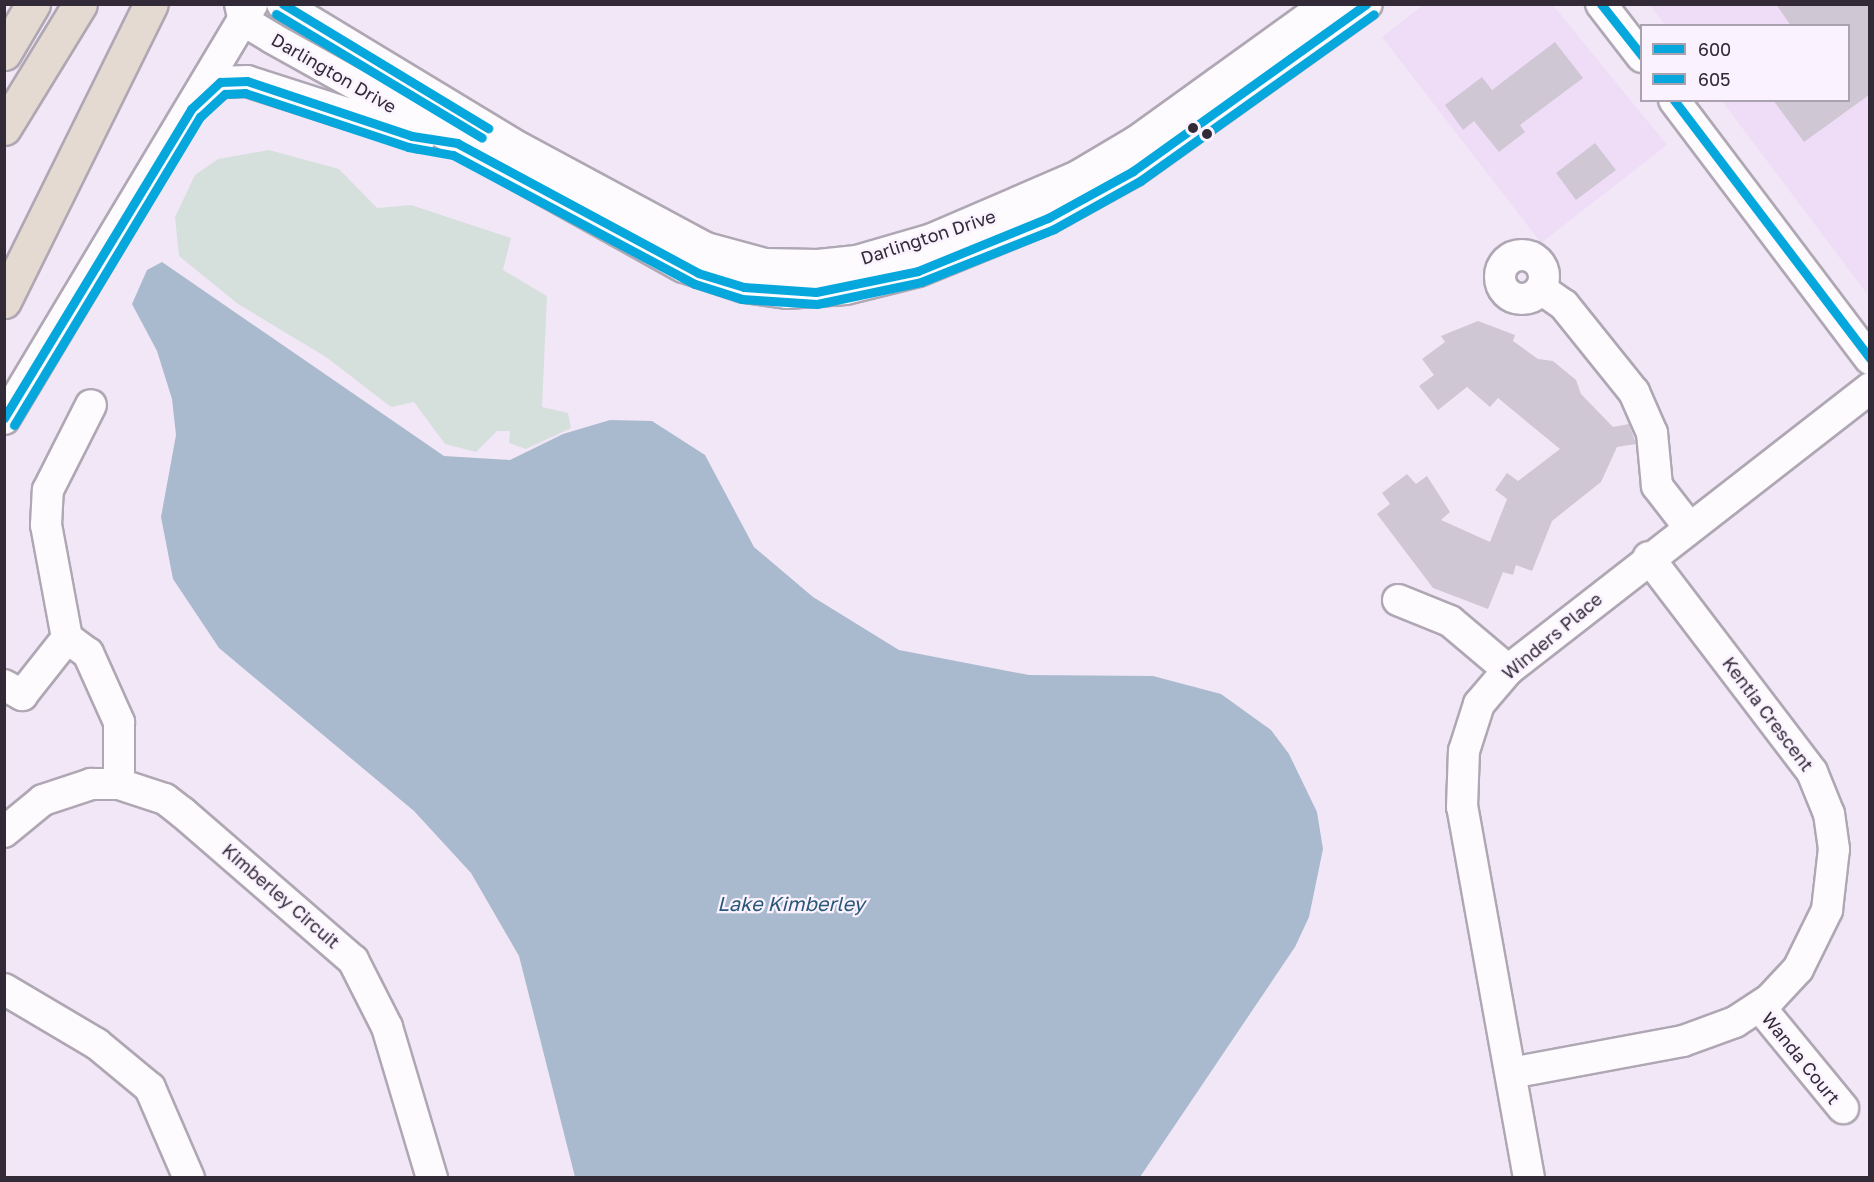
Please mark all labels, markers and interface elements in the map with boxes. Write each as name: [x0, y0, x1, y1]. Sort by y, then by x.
legend: [1640, 24, 1850, 102]
street label: Darlington Drive: [268, 28, 400, 118]
text: 600: [1698, 38, 1731, 60]
text: 605: [1698, 68, 1731, 90]
unlabelled marker: [1187, 122, 1199, 134]
unlabelled marker: [1201, 128, 1213, 140]
street label: Darlington Drive: [858, 205, 998, 269]
street label: Winders Place: [1498, 588, 1606, 684]
street label: Kentia Crescent: [1718, 653, 1818, 775]
street label: Kimberley Circuit: [218, 839, 344, 953]
water label: Lake Kimberley: [717, 891, 865, 915]
street label: Wanda Court: [1757, 1008, 1845, 1108]

